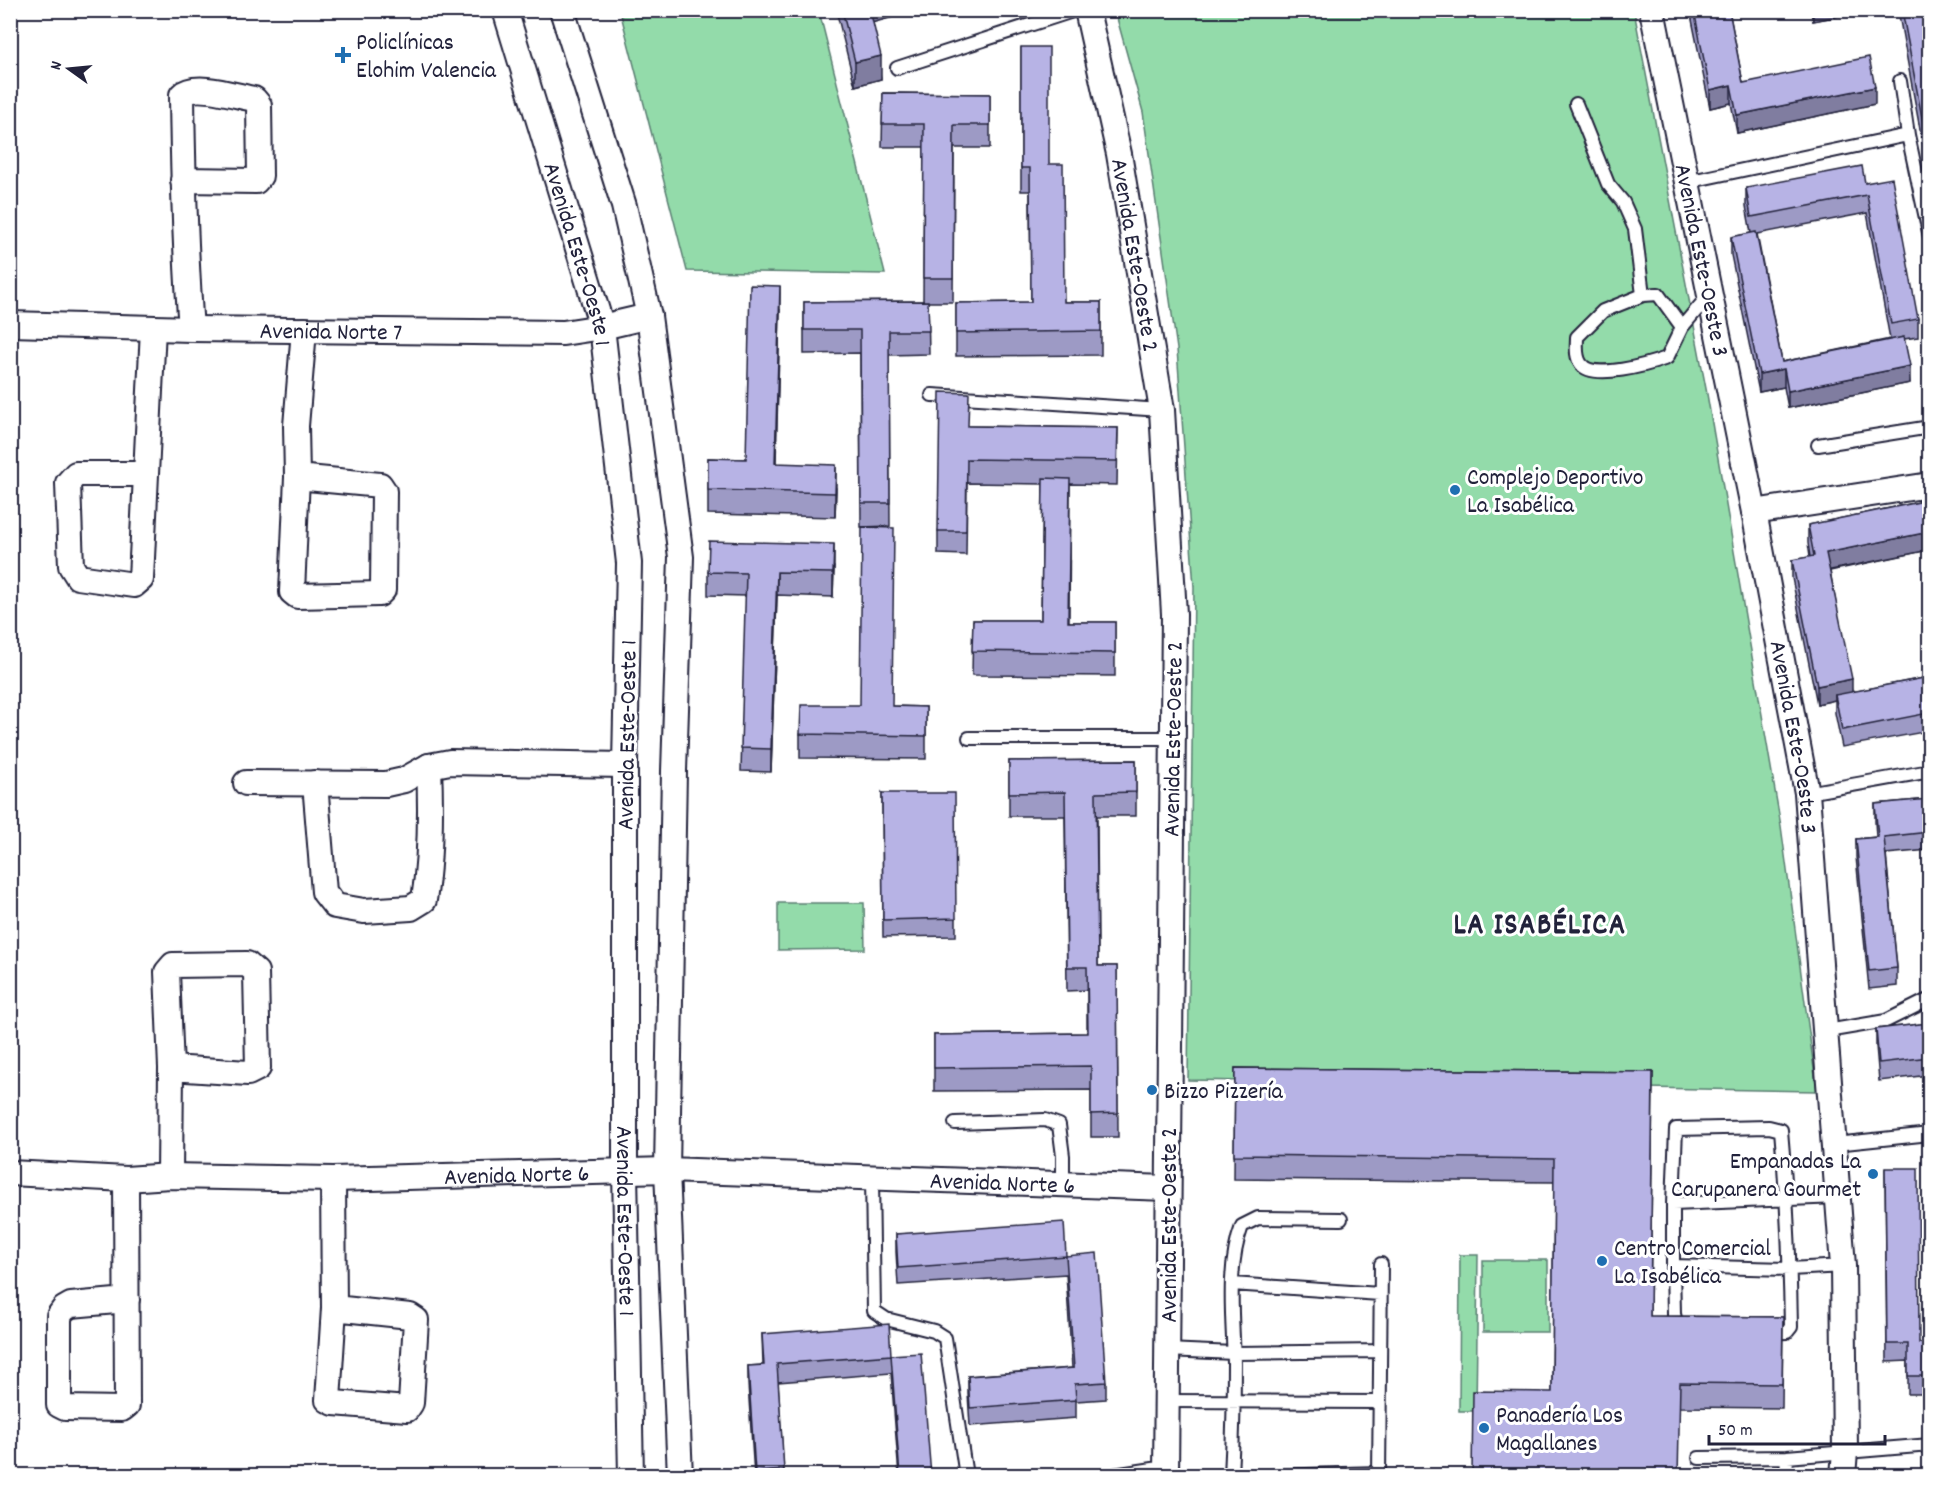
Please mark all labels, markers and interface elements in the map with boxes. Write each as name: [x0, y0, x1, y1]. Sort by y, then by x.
place label: Policlínicas Elohim Valencia: [356, 27, 497, 89]
north arrow: [39, 39, 99, 99]
marker: Policlínicas Elohim Valencia: [334, 46, 352, 64]
text: N: [45, 59, 69, 73]
street label: Avenida Este-Oeste 2: [1100, 156, 1166, 355]
street label: Avenida Este-Oeste 1: [533, 159, 618, 348]
street label: Avenida Este-Oeste 3: [1664, 161, 1736, 360]
street label: Avenida Norte 7: [259, 316, 402, 351]
place label: Complejo Deportivo La Isabélica: [1467, 462, 1643, 524]
marker: Complejo Deportivo La Isabélica: [1448, 483, 1462, 497]
street label: Avenida Este-Oeste 3: [1759, 638, 1824, 835]
street label: Avenida Este-Oeste 1: [610, 640, 648, 831]
street label: Avenida Este-Oeste 2: [1156, 641, 1194, 837]
district label: LA ISABÉLICA: [1453, 906, 1627, 949]
place label: Bizzo Pizzería: [1164, 1076, 1284, 1110]
marker: Bizzo Pizzería: [1145, 1083, 1159, 1097]
street label: Avenida Este-Oeste 1: [605, 1126, 642, 1317]
street label: Avenida Este-Oeste 2: [1154, 1127, 1188, 1323]
place label: Empanadas La Carupanera Gourmet: [1671, 1146, 1862, 1208]
street label: Avenida Norte 6: [444, 1158, 590, 1196]
street label: Avenida Norte 6: [929, 1165, 1076, 1205]
marker: Empanadas La Carupanera Gourmet: [1866, 1167, 1880, 1181]
place label: Centro Comercial La Isabélica: [1614, 1233, 1771, 1295]
marker: Centro Comercial La Isabélica: [1595, 1254, 1609, 1268]
place label: Panadería Los Magallanes: [1496, 1400, 1623, 1462]
scale bar: [1709, 1408, 1884, 1446]
text: 50 m: [1718, 1419, 1753, 1444]
marker: Panadería Los Magallanes: [1477, 1421, 1491, 1435]

